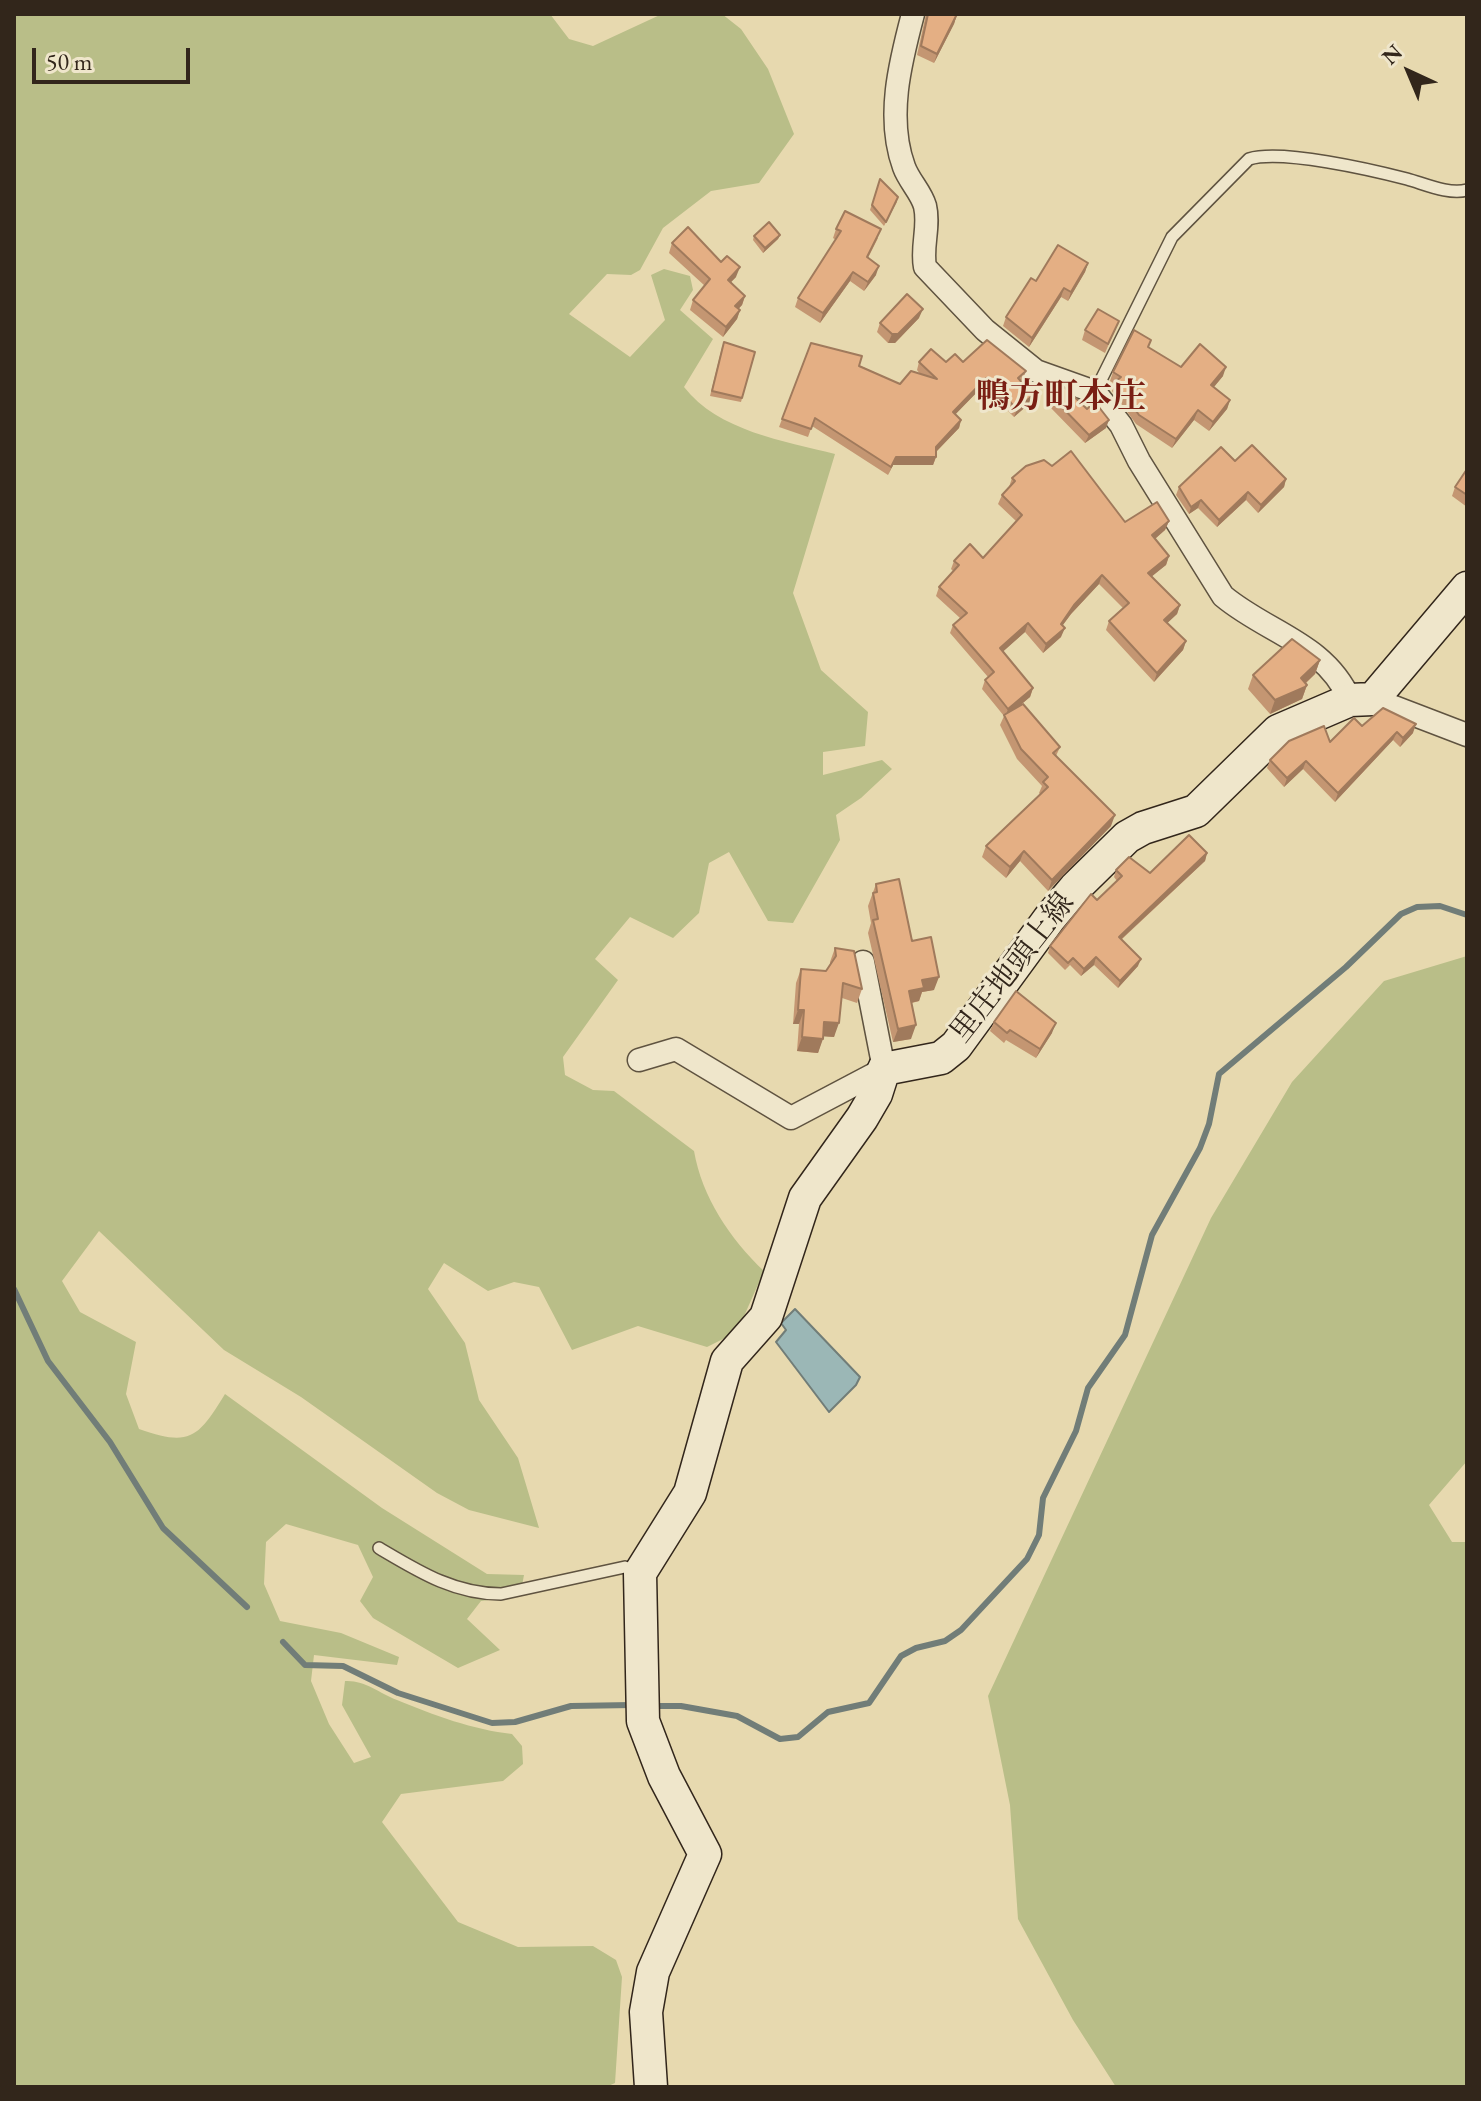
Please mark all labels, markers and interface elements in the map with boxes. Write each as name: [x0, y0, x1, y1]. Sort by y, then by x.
scale bar: [36, 32, 194, 82]
north arrow: [1369, 32, 1449, 112]
text: N: [1376, 38, 1408, 71]
text: 50 m: [46, 46, 93, 77]
district label: 鴨方町本庄: [976, 378, 1146, 418]
street label: 里庄地頭上線: [943, 886, 1083, 1050]

